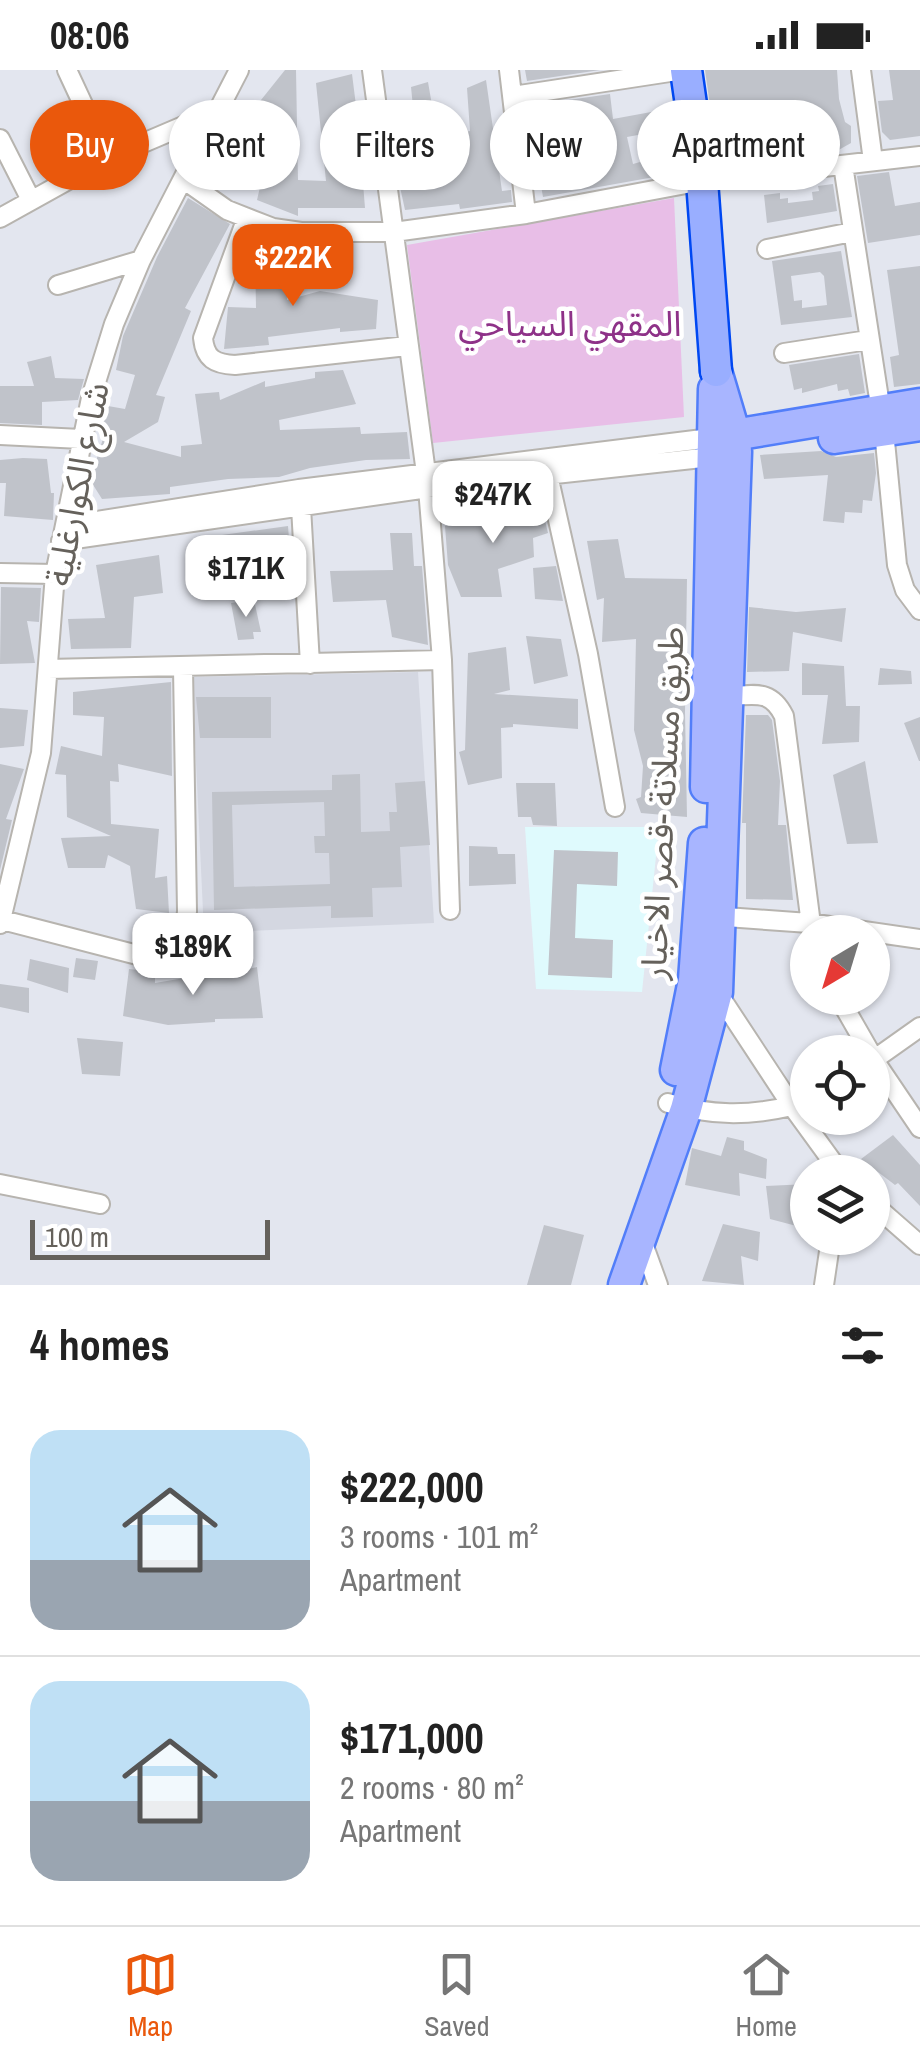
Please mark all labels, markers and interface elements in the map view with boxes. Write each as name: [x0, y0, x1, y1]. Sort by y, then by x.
text: 08:06: [50, 10, 130, 61]
chip: Buy: [30, 100, 149, 190]
chip: Rent: [169, 100, 300, 190]
chip: Filters: [320, 100, 470, 190]
chip: New: [490, 100, 617, 190]
chip: Apartment: [637, 100, 840, 190]
pin: $222K: [223, 224, 363, 309]
text: $222K: [254, 235, 332, 278]
park label: المقهي السياحي: [458, 300, 682, 351]
street label: شارع الكوارغلية: [34, 378, 123, 590]
pin: $247K: [423, 461, 563, 546]
text: $247K: [454, 472, 532, 515]
pin: $171K: [176, 535, 316, 620]
text: $171K: [207, 546, 285, 589]
street label: طريق مسلاتة -قصر الاخيار: [629, 625, 695, 982]
pin: $189K: [123, 913, 263, 998]
north arrow: [790, 915, 890, 1015]
map controls: [790, 915, 890, 1255]
text: $189K: [154, 924, 232, 967]
button: locate: [790, 1035, 890, 1135]
button: layers: [790, 1155, 890, 1255]
scale bar: [30, 1215, 270, 1260]
text: 100 m: [45, 1218, 109, 1256]
text: 4 homes: [30, 1317, 170, 1373]
icon: filters: [835, 1318, 890, 1373]
text: $222,000: [340, 1459, 484, 1515]
icon: home: [110, 1470, 230, 1590]
text: 3 rooms · 101 m²: [340, 1515, 538, 1558]
text: Apartment: [340, 1558, 461, 1601]
text: $171,000: [340, 1710, 484, 1766]
icon: home: [110, 1721, 230, 1841]
text: 2 rooms · 80 m²: [340, 1766, 524, 1809]
text: Apartment: [340, 1809, 461, 1852]
tab: Map: [123, 1947, 178, 2045]
tab: Saved: [424, 1947, 489, 2045]
tab: Home: [736, 1947, 797, 2045]

